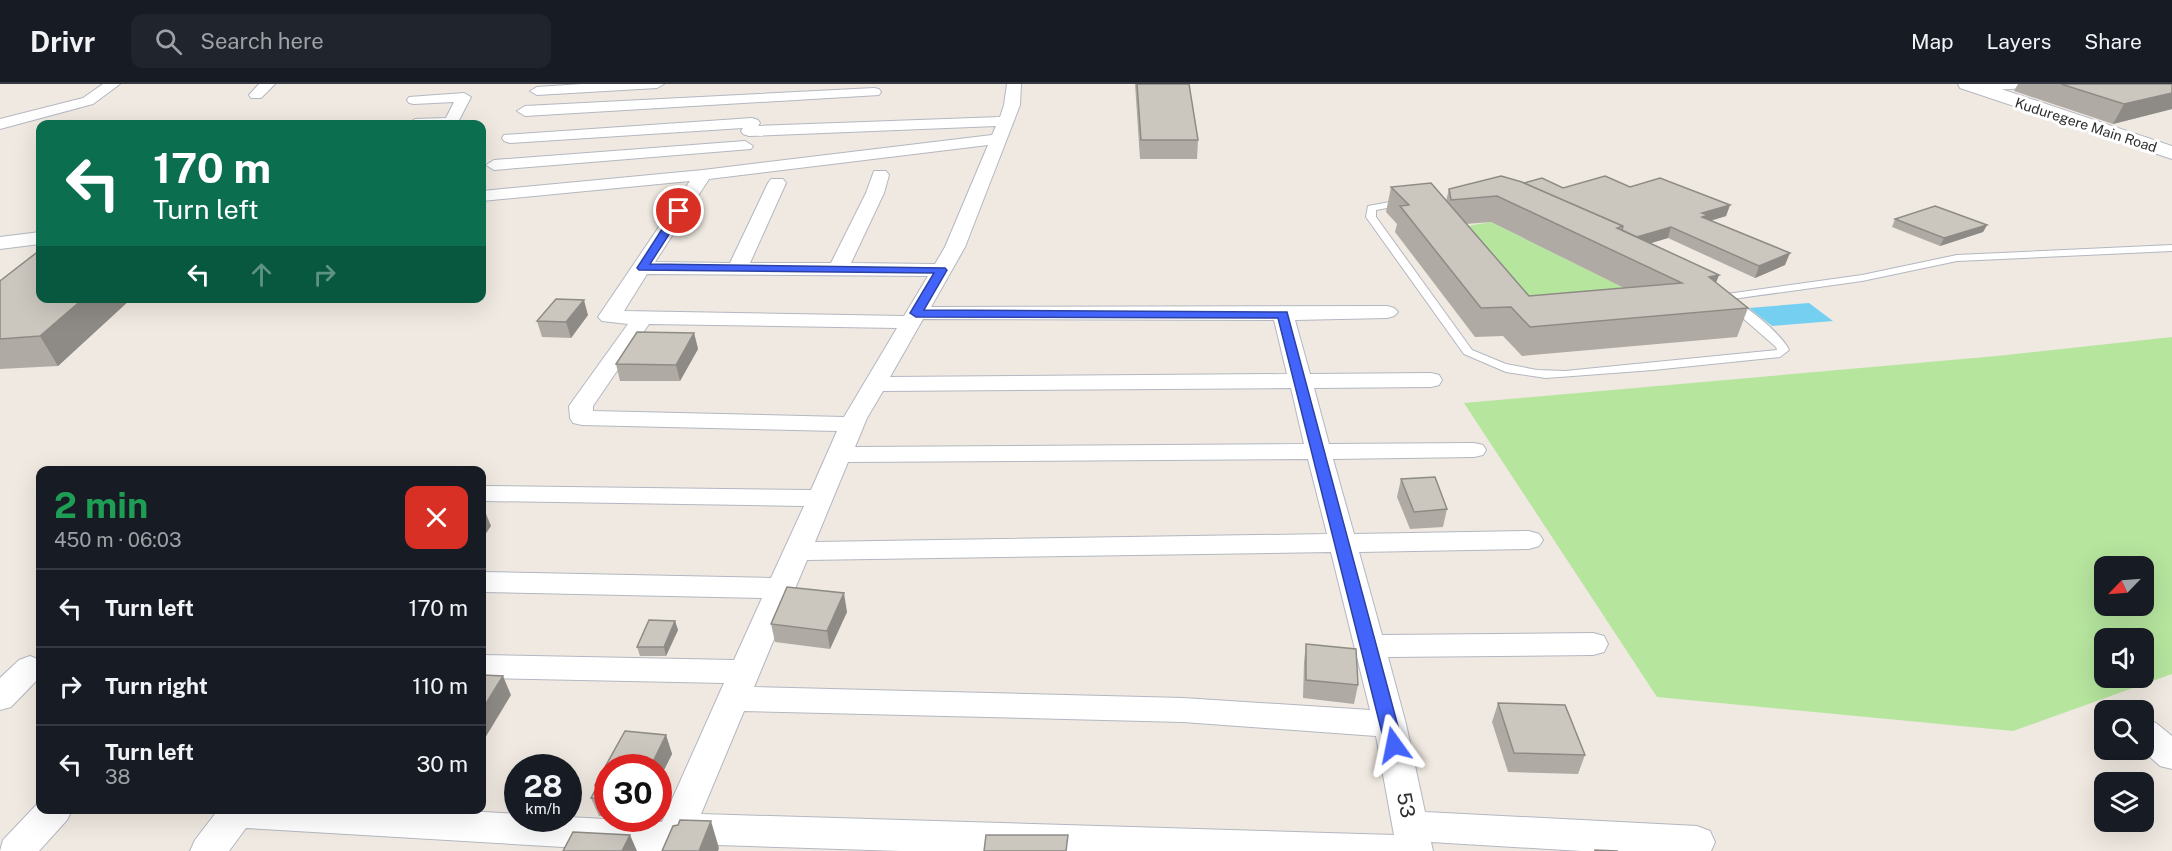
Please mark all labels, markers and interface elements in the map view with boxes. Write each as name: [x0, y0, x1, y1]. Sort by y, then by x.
search box: [131, 14, 551, 68]
text: Drivr: [30, 25, 95, 58]
icon: search: [152, 25, 185, 58]
text: Search here: [200, 28, 324, 54]
text: Map: [1911, 29, 1954, 54]
text: Layers: [1987, 29, 2051, 54]
text: Share: [2084, 29, 2142, 54]
street label: Kuduregere Main Road: [2013, 94, 2159, 156]
text: 170 m: [153, 143, 271, 192]
icon: left: [54, 144, 132, 222]
pin: [653, 185, 704, 236]
text: Turn left: [153, 193, 259, 225]
icon: arrive: [662, 194, 695, 227]
icon: left: [182, 258, 215, 291]
icon: ahead: [245, 258, 278, 291]
icon: right: [308, 258, 341, 291]
text: 2 min: [54, 484, 148, 526]
button: close: [405, 486, 468, 549]
text: 450 m · 06:03: [54, 528, 182, 552]
north arrow: [2094, 556, 2154, 616]
map controls: [2094, 556, 2154, 832]
icon: left: [54, 592, 87, 625]
text: Turn left: [105, 595, 194, 621]
text: 170 m: [408, 595, 468, 621]
button: sound: [2094, 628, 2154, 688]
icon: right: [54, 670, 87, 703]
text: Turn right: [105, 673, 208, 699]
text: 110 m: [412, 673, 468, 699]
button: search: [2094, 700, 2154, 760]
position arrow: [1362, 713, 1426, 777]
text: Turn left: [105, 739, 194, 765]
icon: left: [54, 748, 87, 781]
text: 30 m: [416, 751, 468, 777]
speed limit sign: 30: [594, 754, 672, 832]
text: 38: [105, 765, 130, 789]
text: 28: [523, 768, 563, 804]
button: layers: [2094, 772, 2154, 832]
street label: 53: [1392, 790, 1420, 820]
text: km/h: [525, 800, 561, 817]

